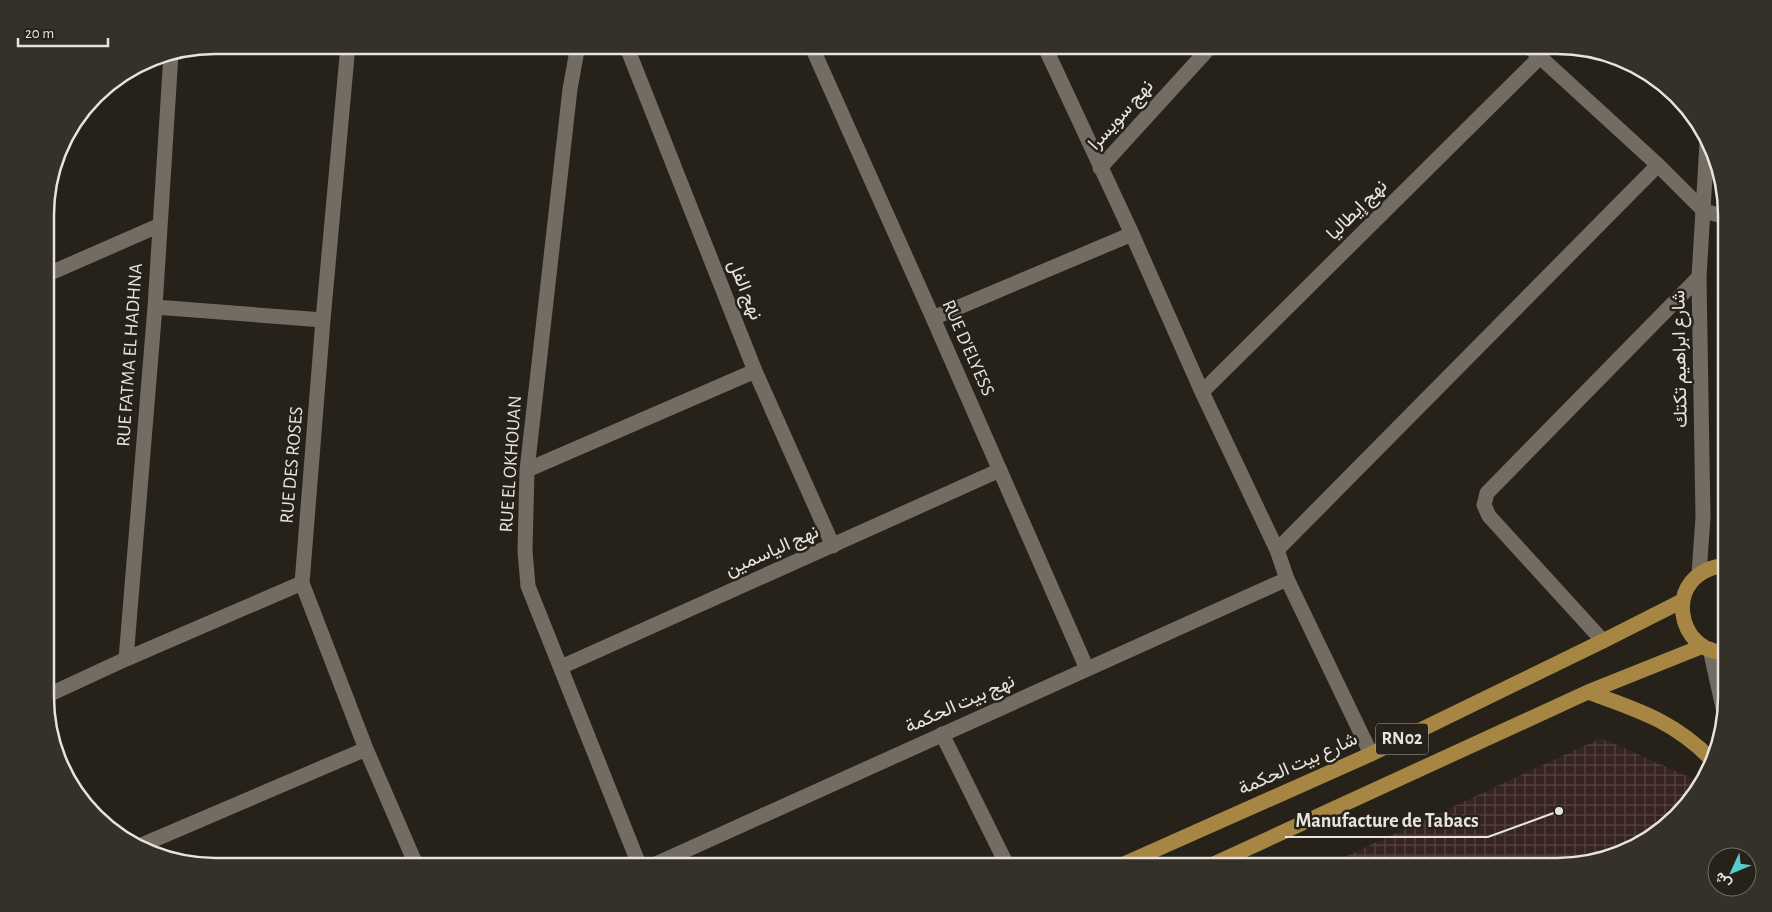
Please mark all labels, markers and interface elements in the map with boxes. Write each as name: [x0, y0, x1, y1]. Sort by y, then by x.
scale bar: [18, 15, 108, 47]
text: 20 m: [25, 26, 54, 41]
street label: نهج سويسرا: [1085, 76, 1159, 156]
street label: نهج إيطاليا: [1323, 176, 1393, 246]
street label: نهج الفل: [722, 257, 766, 324]
street label: RUE FATMA EL HADHNA: [114, 263, 146, 447]
street label: شارع ابراهيم تكتك: [1669, 290, 1693, 428]
street label: RUE D'ELYESS: [938, 297, 998, 399]
street label: RUE EL OKHOUAN: [497, 395, 525, 533]
street label: RUE DES ROSES: [277, 406, 307, 524]
street label: نهج الياسمين: [722, 522, 823, 583]
street label: نهج بيت الحكمة: [902, 671, 1019, 739]
road number: RN02: [1376, 724, 1428, 754]
street label: شارع بيت الحكمة: [1236, 729, 1361, 801]
callout: Manufacture de Tabacs: [1285, 802, 1488, 837]
text: Manufacture de Tabacs: [1295, 811, 1479, 831]
north arrow: [1707, 847, 1757, 897]
text: ش: [1712, 869, 1735, 891]

